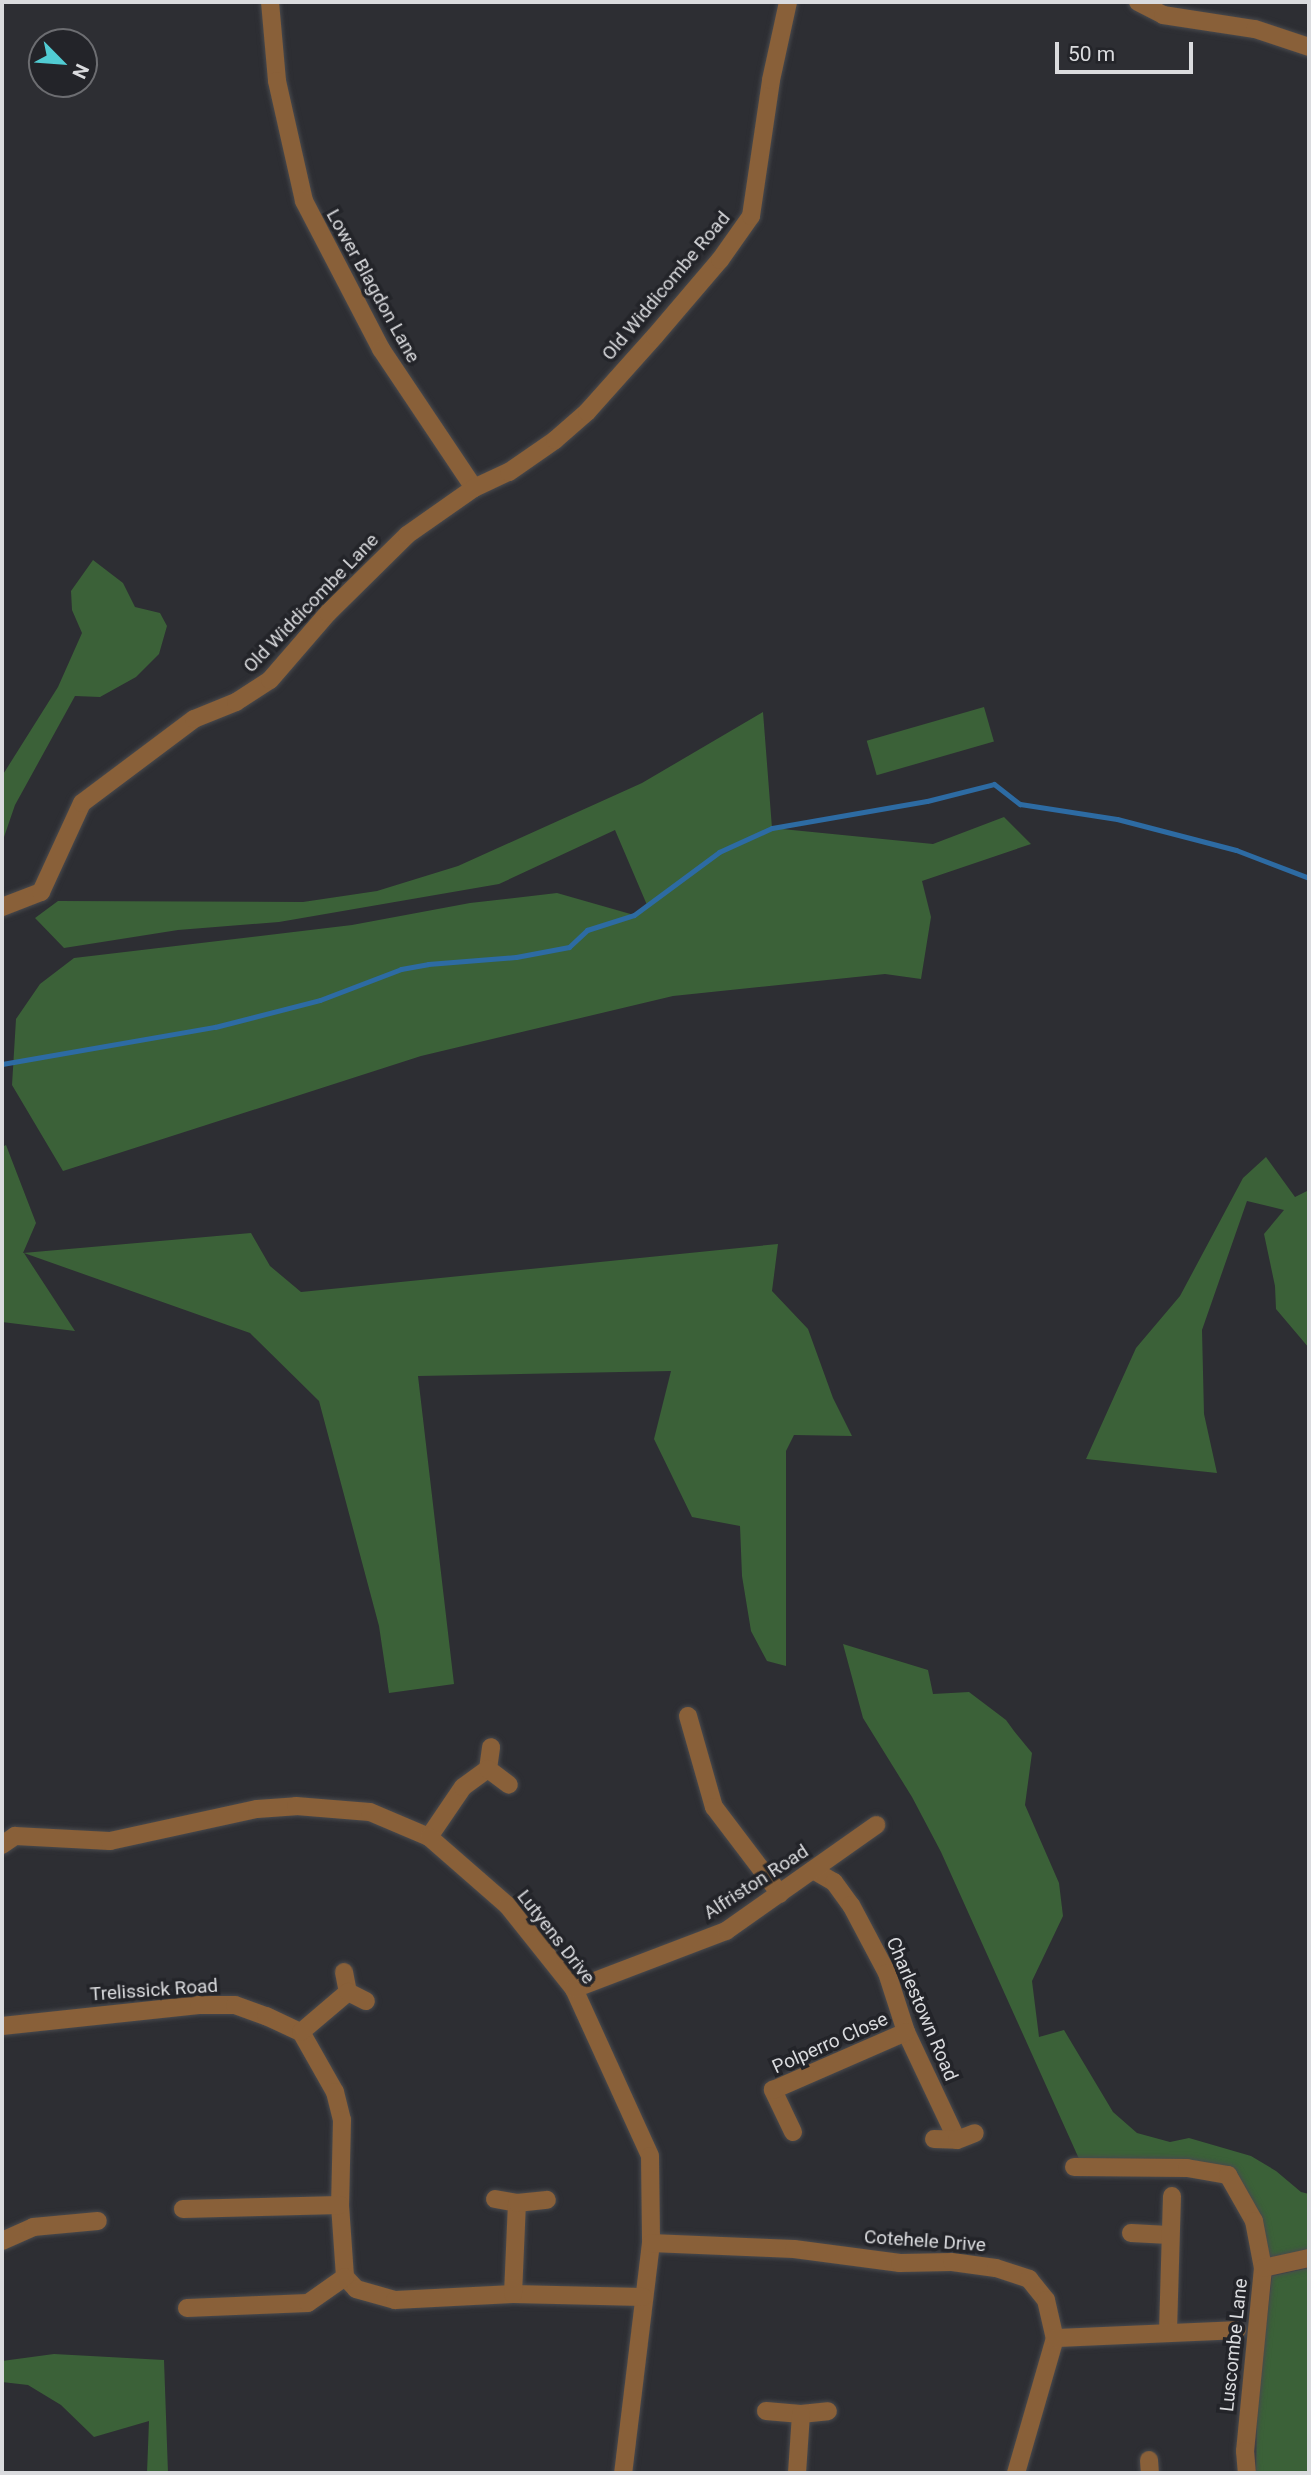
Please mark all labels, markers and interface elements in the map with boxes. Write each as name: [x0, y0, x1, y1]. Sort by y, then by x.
north arrow: [28, 28, 98, 98]
scale bar: [1059, 28, 1197, 72]
text: 50 m: [1068, 42, 1115, 66]
text: N: [67, 60, 94, 82]
street label: Lower Blagdon Lane: [321, 205, 425, 367]
street label: Old Widdicombe Road: [597, 207, 735, 365]
street label: Old Widdicombe Lane: [239, 529, 383, 677]
street label: Alfriston Road: [699, 1840, 813, 1924]
street label: Lutyens Drive: [512, 1885, 600, 1989]
street label: Charlestown Road: [881, 1934, 963, 2084]
street label: Trelissick Road: [89, 1974, 219, 2006]
street label: Polperro Close: [769, 2007, 891, 2079]
street label: Cotehele Drive: [863, 2225, 987, 2257]
street label: Luscombe Lane: [1216, 2277, 1252, 2413]

